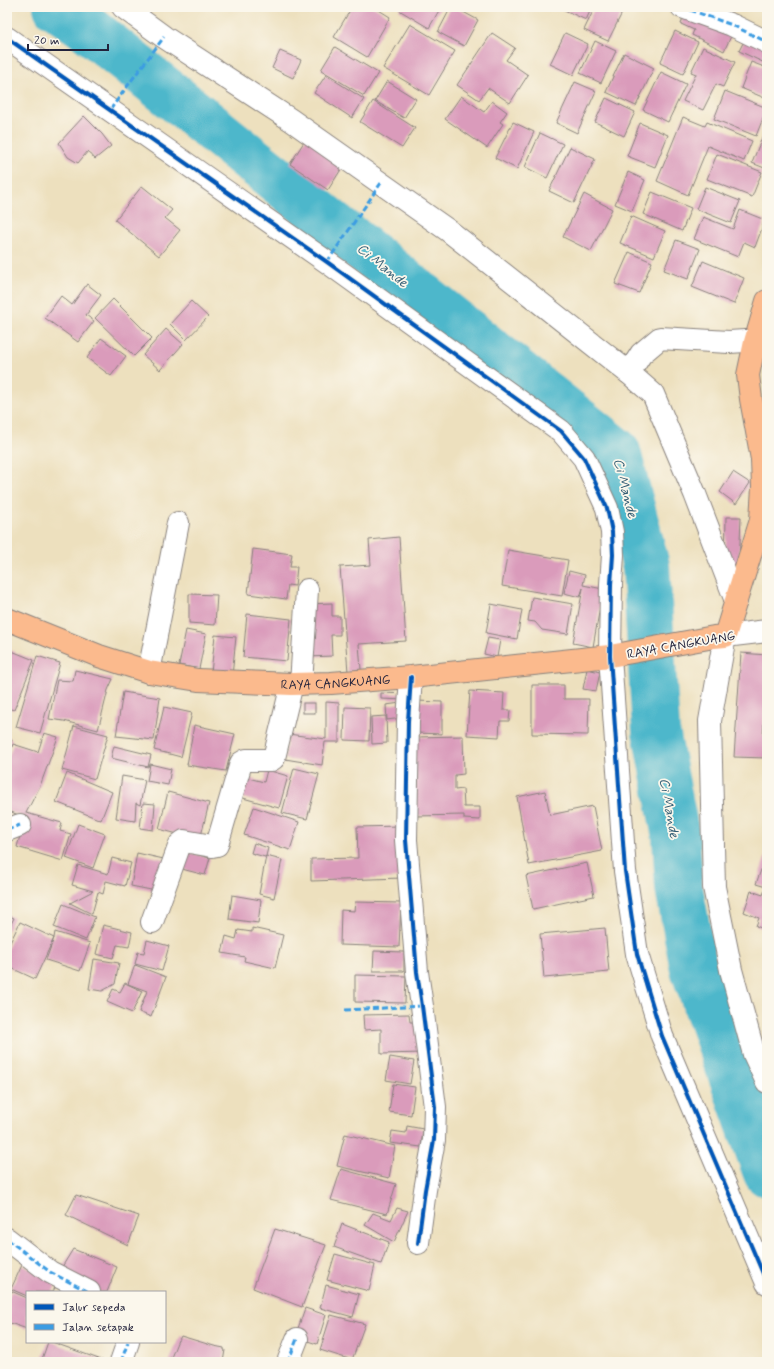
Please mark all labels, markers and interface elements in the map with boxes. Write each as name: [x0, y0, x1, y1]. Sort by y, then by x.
scale bar: [28, 26, 108, 52]
text: 20 m: [34, 33, 60, 49]
water label: Ci Mande: [353, 240, 412, 292]
water label: Ci Mande: [609, 457, 641, 520]
street label: RAYA CANGKUANG: [626, 628, 737, 663]
street label: RAYA CANGKUANG: [280, 672, 391, 694]
water label: Ci Mande: [655, 777, 683, 840]
legend: [26, 1291, 166, 1343]
text: Jalur sepeda: [62, 1300, 126, 1316]
text: Jalan setapak: [62, 1320, 134, 1336]

